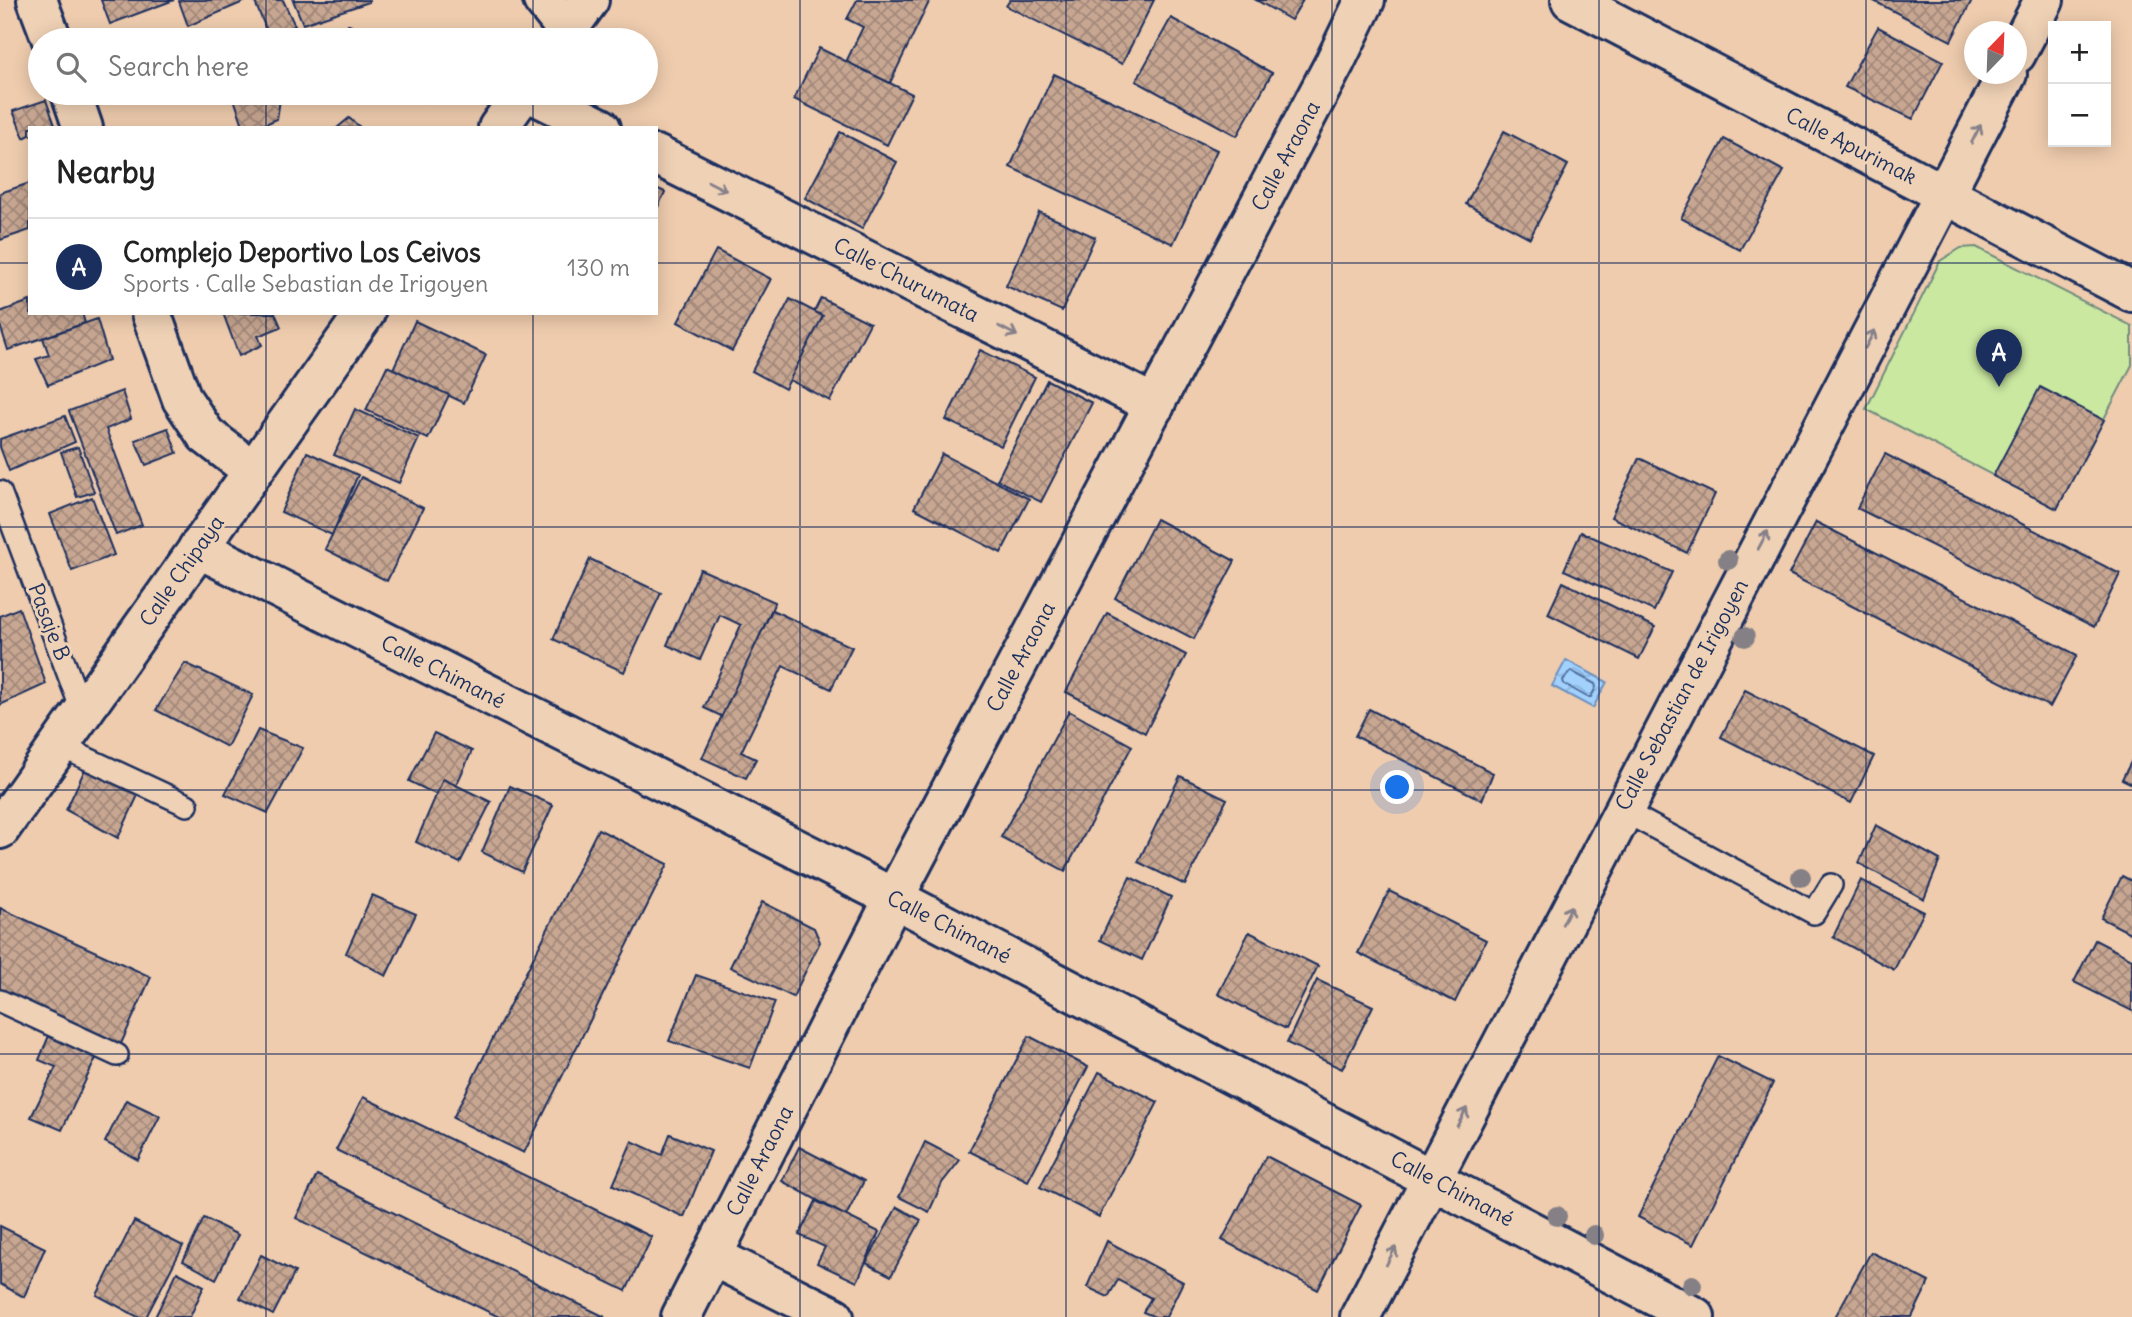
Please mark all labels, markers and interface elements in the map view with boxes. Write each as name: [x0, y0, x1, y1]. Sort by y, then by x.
north arrow: [1964, 21, 2027, 84]
map controls: [2048, 21, 2111, 147]
button: +: [2048, 21, 2111, 84]
search box: [28, 28, 658, 105]
icon: search: [52, 48, 90, 86]
text: Search here: [108, 50, 249, 83]
button: −: [2048, 84, 2111, 147]
street label: Calle Araona: [1245, 96, 1326, 216]
street label: Calle Apurimak: [1781, 101, 1921, 190]
one-way arrow: [1970, 124, 1984, 145]
text: Nearby: [56, 153, 156, 191]
one-way arrow: [706, 179, 727, 193]
street label: Calle Churumata: [829, 231, 984, 328]
text: Complejo Deportivo Los Ceivos: [123, 236, 481, 269]
text: A: [72, 253, 86, 282]
text: 130 m: [567, 253, 630, 282]
text: Sports · Calle Sebastian de Irigoyen: [123, 269, 488, 298]
one-way arrow: [997, 325, 1018, 339]
one-way arrow: [1863, 329, 1877, 350]
pin: A: [1976, 329, 2022, 387]
street label: Calle Chipaya: [133, 510, 230, 632]
one-way arrow: [1757, 530, 1771, 551]
street label: Calle Sebastian de Irigoyen: [1609, 574, 1754, 815]
street label: Pasaje B: [22, 579, 76, 664]
street label: Calle Araona: [980, 597, 1061, 717]
street label: Calle Chimané: [377, 629, 510, 714]
your location: [1380, 770, 1414, 804]
street label: Calle Chimané: [883, 884, 1016, 969]
one-way arrow: [1561, 905, 1575, 926]
street label: Calle Araona: [720, 1101, 799, 1221]
one-way arrow: [1456, 1107, 1470, 1128]
street label: Calle Chimané: [1386, 1145, 1519, 1232]
one-way arrow: [1384, 1246, 1398, 1267]

